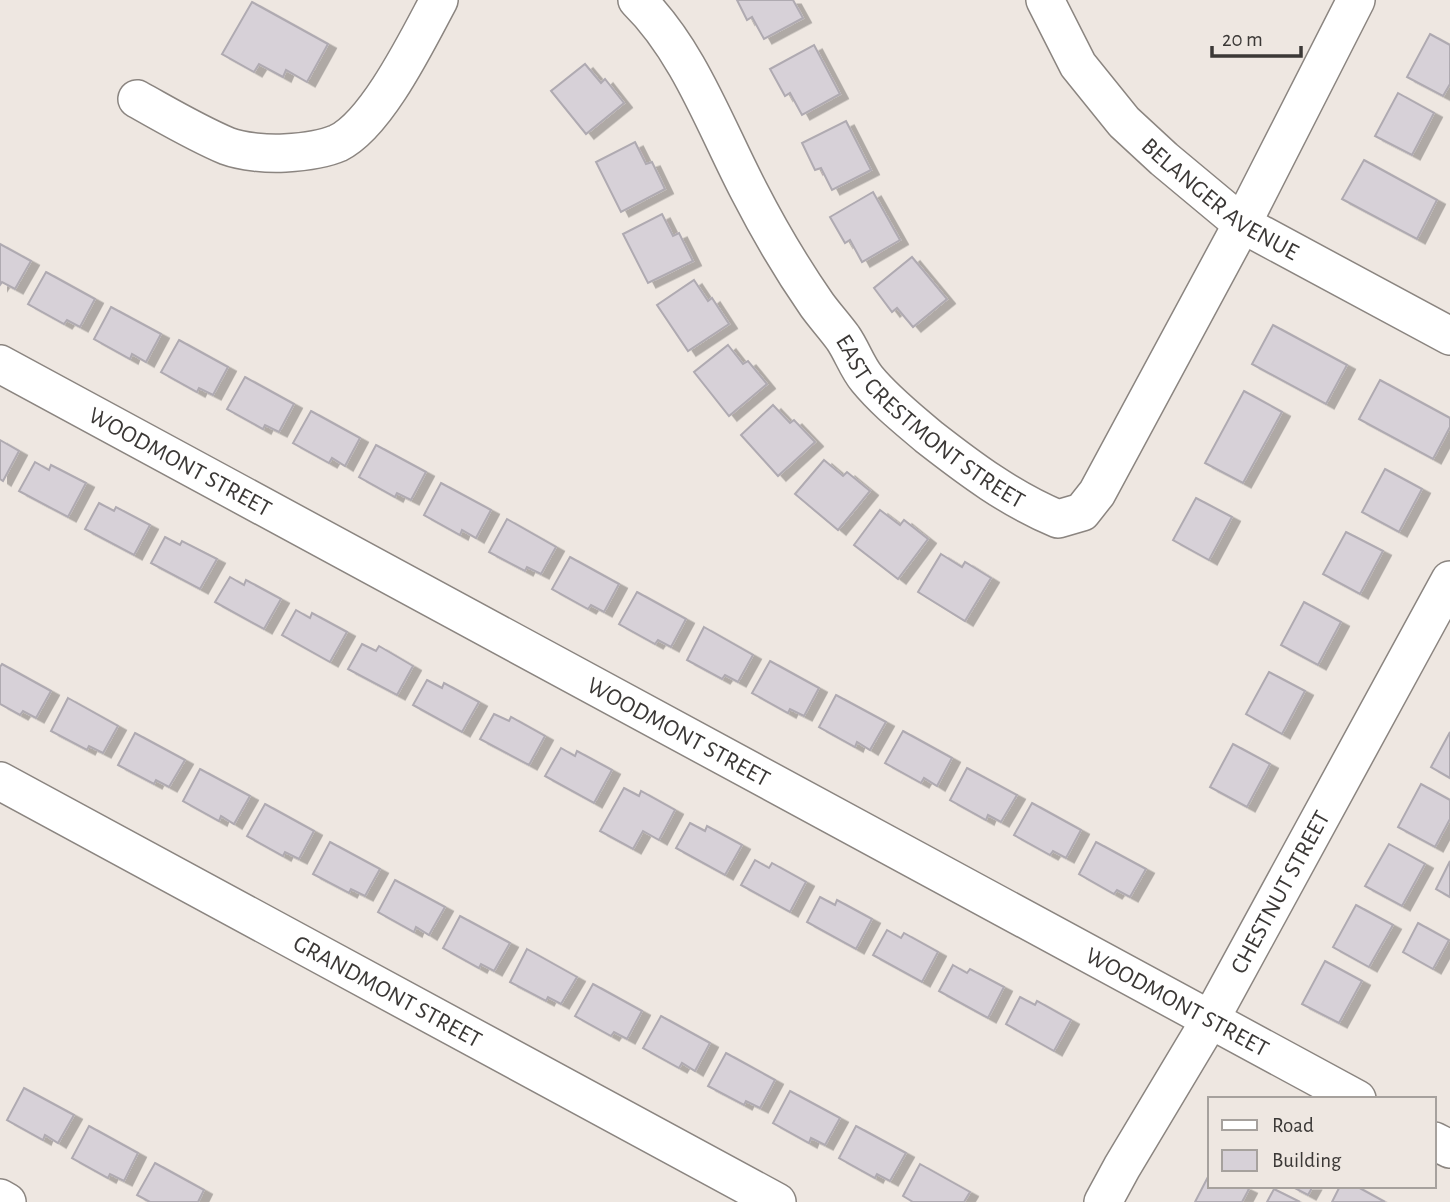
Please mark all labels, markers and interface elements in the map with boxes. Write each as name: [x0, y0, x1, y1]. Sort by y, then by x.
scale bar: [1212, 14, 1301, 58]
text: 20 m: [1222, 29, 1263, 50]
street label: BELANGER AVENUE: [1137, 134, 1303, 265]
street label: EAST CRESTMONT STREET: [831, 330, 1029, 514]
street label: WOODMONT STREET: [84, 403, 275, 522]
street label: WOODMONT STREET: [583, 673, 774, 792]
street label: CHESTNUT STREET: [1227, 807, 1335, 978]
street label: GRANDMONT STREET: [289, 931, 486, 1053]
street label: WOODMONT STREET: [1081, 943, 1273, 1062]
legend: [1208, 1097, 1436, 1188]
text: Road: [1272, 1115, 1314, 1136]
text: Building: [1272, 1150, 1342, 1171]

